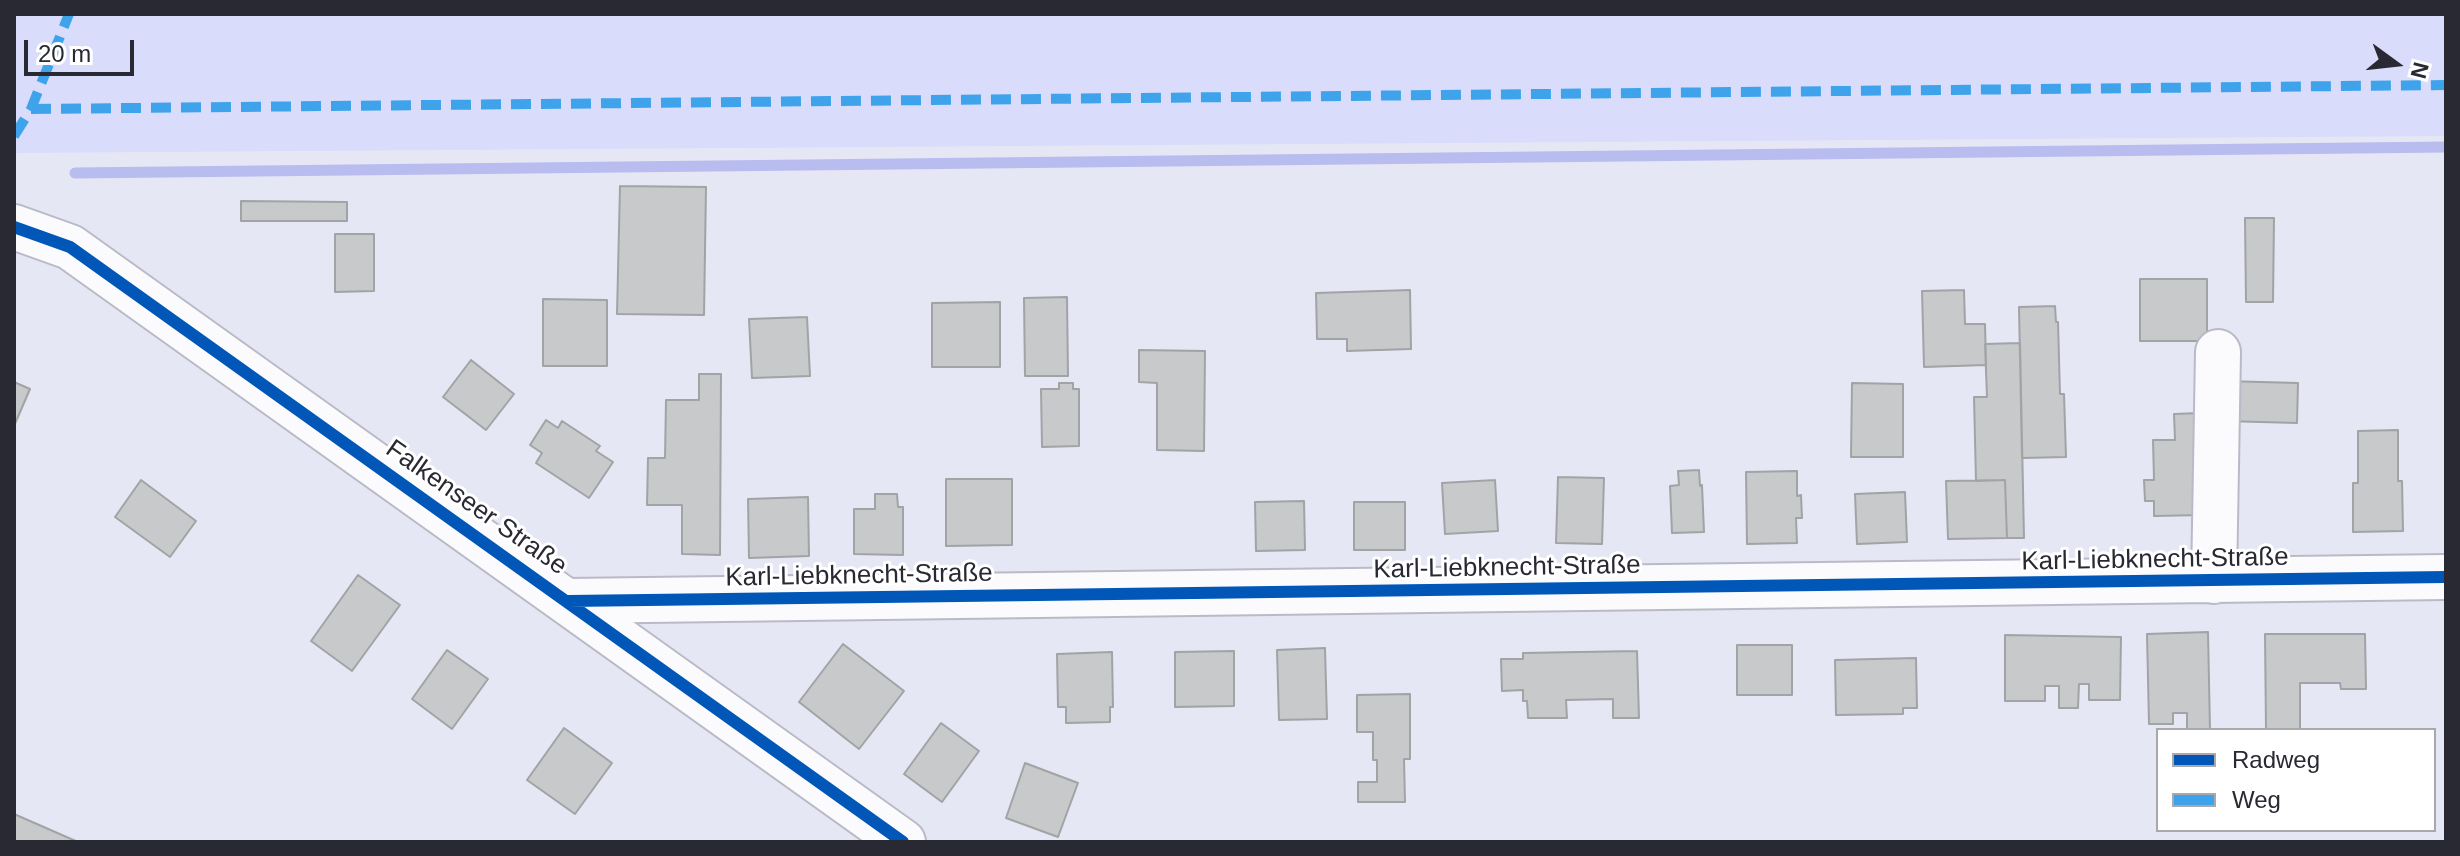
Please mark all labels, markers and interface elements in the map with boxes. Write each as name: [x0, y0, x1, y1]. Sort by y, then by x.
scale bar: [28, 24, 138, 74]
north arrow: [2356, 24, 2436, 104]
text: 20 m: [38, 40, 91, 67]
text: N: [2406, 59, 2434, 81]
street label: Falkenseer Straße: [379, 434, 573, 582]
street label: Karl-Liebknecht-Straße: [2021, 542, 2289, 578]
street label: Karl-Liebknecht-Straße: [1373, 550, 1641, 586]
street label: Karl-Liebknecht-Straße: [725, 558, 993, 594]
legend: [2156, 728, 2436, 832]
text: Radweg: [2232, 746, 2320, 773]
text: Weg: [2232, 786, 2281, 813]

